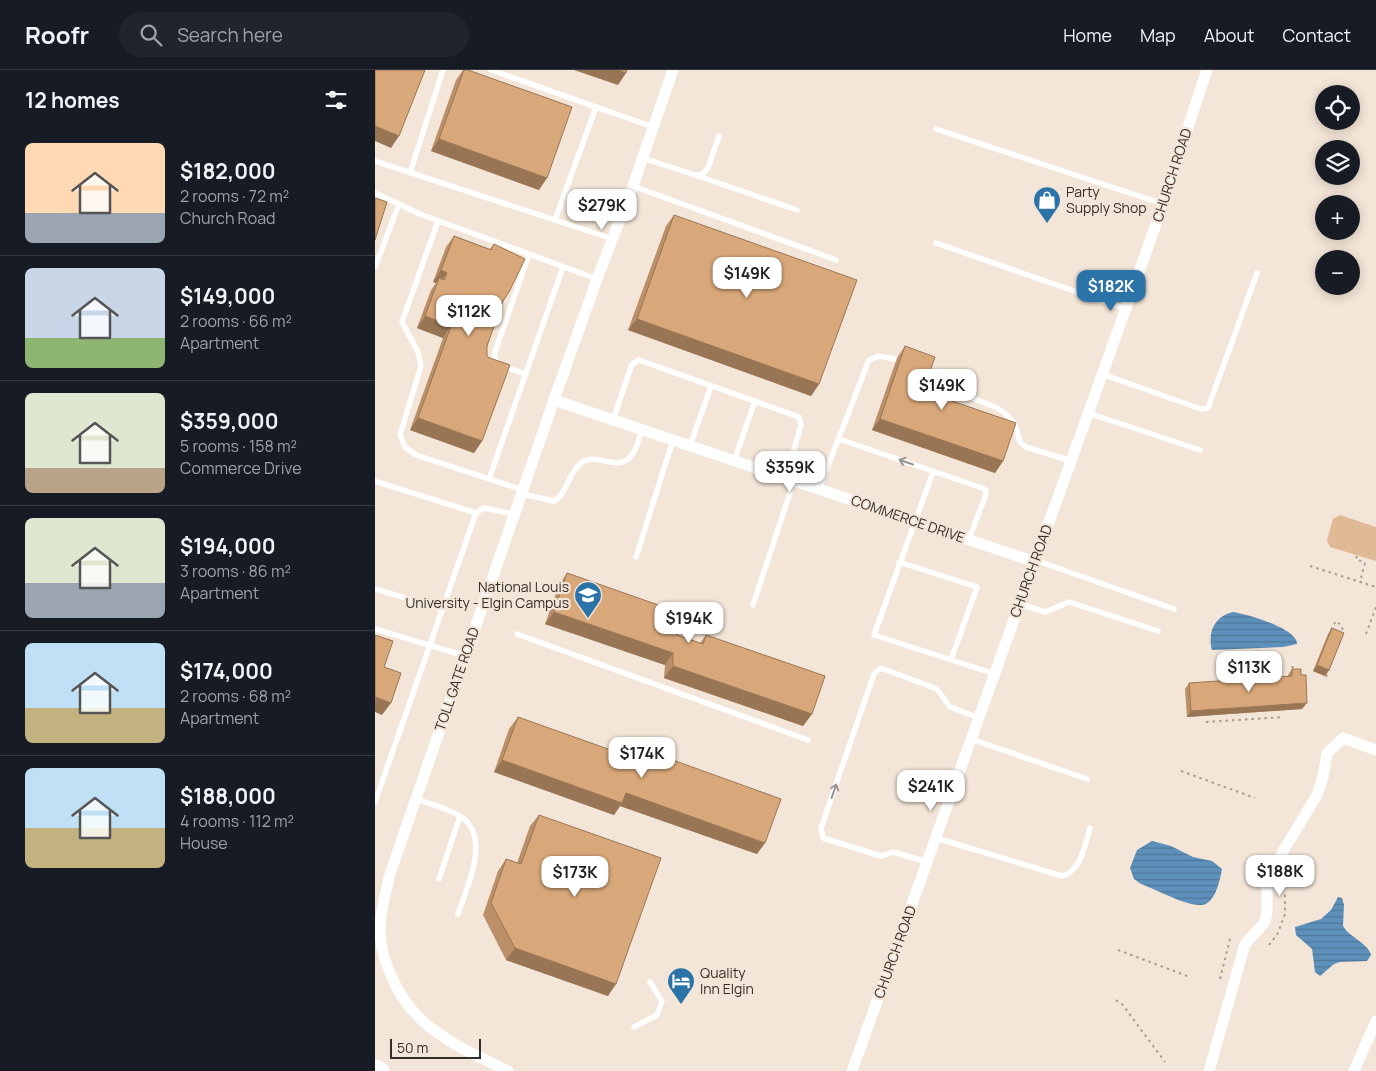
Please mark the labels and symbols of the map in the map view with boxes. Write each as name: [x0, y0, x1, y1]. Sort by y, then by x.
street label: CHURCH ROAD: [1147, 126, 1196, 224]
place label: Party Supply Shop: [1066, 182, 1147, 217]
shop icon: Party Supply Shop: [1032, 185, 1062, 224]
pin: $279K: [567, 189, 637, 231]
pin: $149K: [712, 256, 782, 299]
pin: $182K: [1076, 270, 1146, 312]
pin: $112K: [434, 294, 504, 337]
pin: $149K: [907, 368, 977, 411]
pin: $359K: [755, 450, 825, 493]
one-way arrow: [898, 457, 914, 466]
street label: COMMERCE DRIVE: [849, 490, 968, 547]
street label: CHURCH ROAD: [1005, 522, 1056, 620]
place label: National Louis University - Elgin Campus: [405, 577, 569, 612]
school or university icon: National Louis University - Elgin Campus: [573, 580, 603, 619]
pin: $194K: [654, 602, 724, 644]
street label: TOLL GATE ROAD: [430, 624, 483, 733]
pin: $113K: [1214, 650, 1284, 693]
pin: $174K: [607, 736, 677, 779]
pin: $241K: [896, 770, 966, 812]
one-way arrow: [830, 784, 839, 799]
pin: $188K: [1245, 854, 1315, 897]
pin: $173K: [540, 856, 610, 898]
street label: CHURCH ROAD: [869, 903, 920, 1001]
place label: Quality Inn Elgin: [700, 963, 754, 998]
hotel icon: Quality Inn Elgin: [666, 966, 696, 1005]
scale bar: [390, 1036, 481, 1059]

